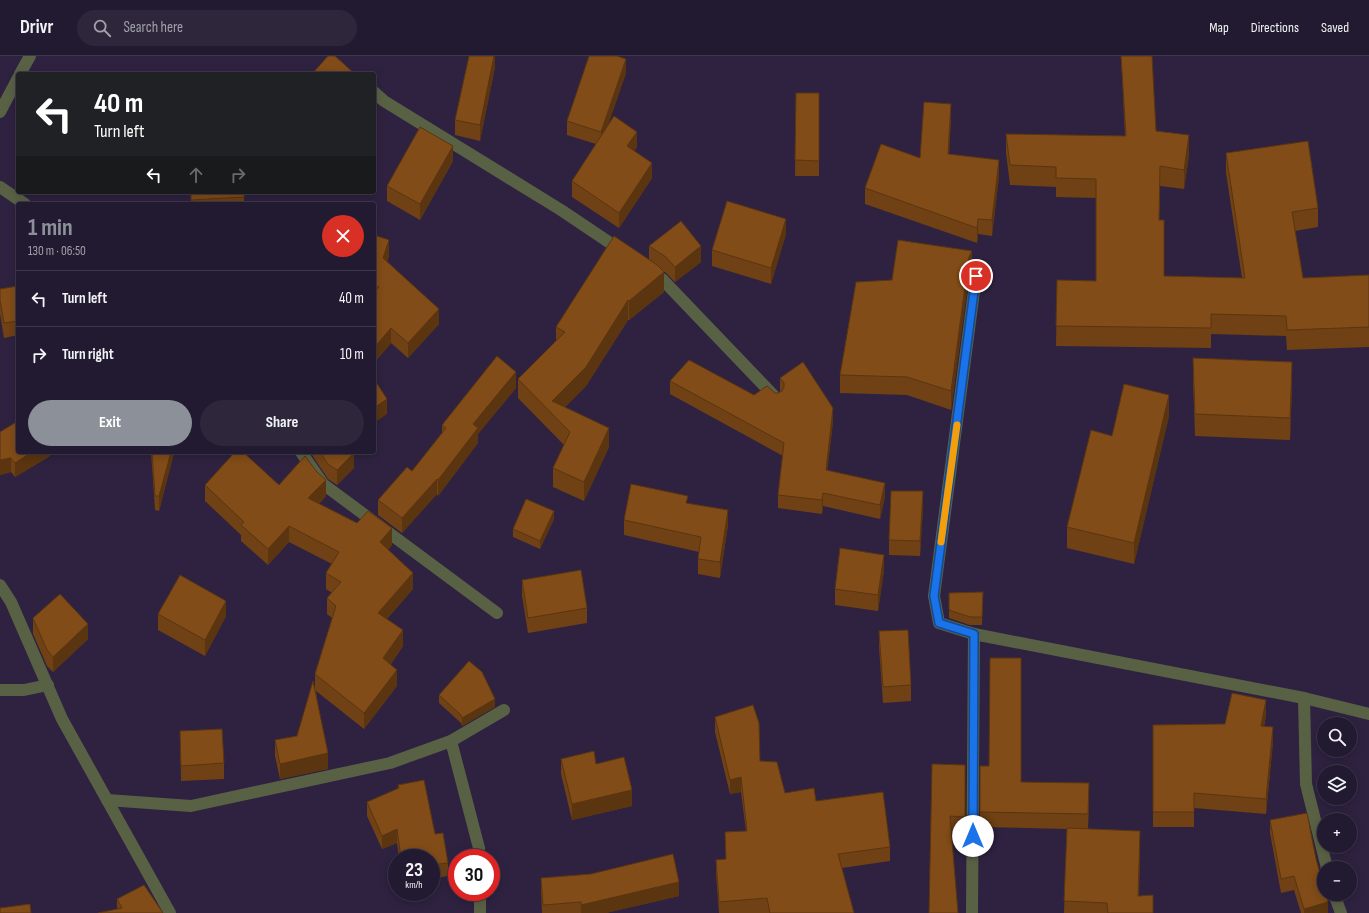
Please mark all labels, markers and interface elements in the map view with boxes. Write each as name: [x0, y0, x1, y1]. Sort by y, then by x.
search box: [77, 10, 357, 46]
text: Drivr: [20, 16, 53, 39]
icon: search: [91, 17, 113, 39]
text: Search here: [123, 18, 183, 37]
text: Map: [1209, 19, 1229, 36]
text: Directions: [1251, 19, 1299, 36]
text: Saved: [1321, 19, 1349, 36]
text: 40 m: [94, 87, 143, 120]
icon: left: [28, 88, 80, 140]
text: Turn left: [94, 121, 145, 142]
icon: left: [143, 164, 165, 186]
icon: ahead: [185, 164, 207, 186]
icon: right: [227, 164, 249, 186]
text: 1 min: [28, 213, 73, 242]
button: close: [322, 215, 364, 257]
text: 130 m · 06:50: [28, 243, 86, 259]
pin: [959, 259, 993, 293]
icon: arrive: [965, 265, 987, 287]
icon: left: [28, 288, 50, 310]
text: Turn left: [62, 289, 107, 308]
text: 40 m: [339, 289, 364, 308]
icon: right: [28, 344, 50, 366]
text: Turn right: [62, 345, 114, 364]
text: 10 m: [340, 345, 364, 364]
button: Exit: [28, 400, 192, 446]
button: Share: [200, 400, 364, 446]
map controls: [1317, 717, 1357, 901]
button: search: [1317, 717, 1357, 757]
button: layers: [1317, 765, 1357, 805]
button: +: [1317, 813, 1357, 853]
position arrow: [952, 815, 994, 857]
speed limit sign: 30: [448, 849, 500, 901]
text: 23: [405, 858, 423, 882]
button: −: [1317, 861, 1357, 901]
text: km/h: [405, 879, 423, 891]

